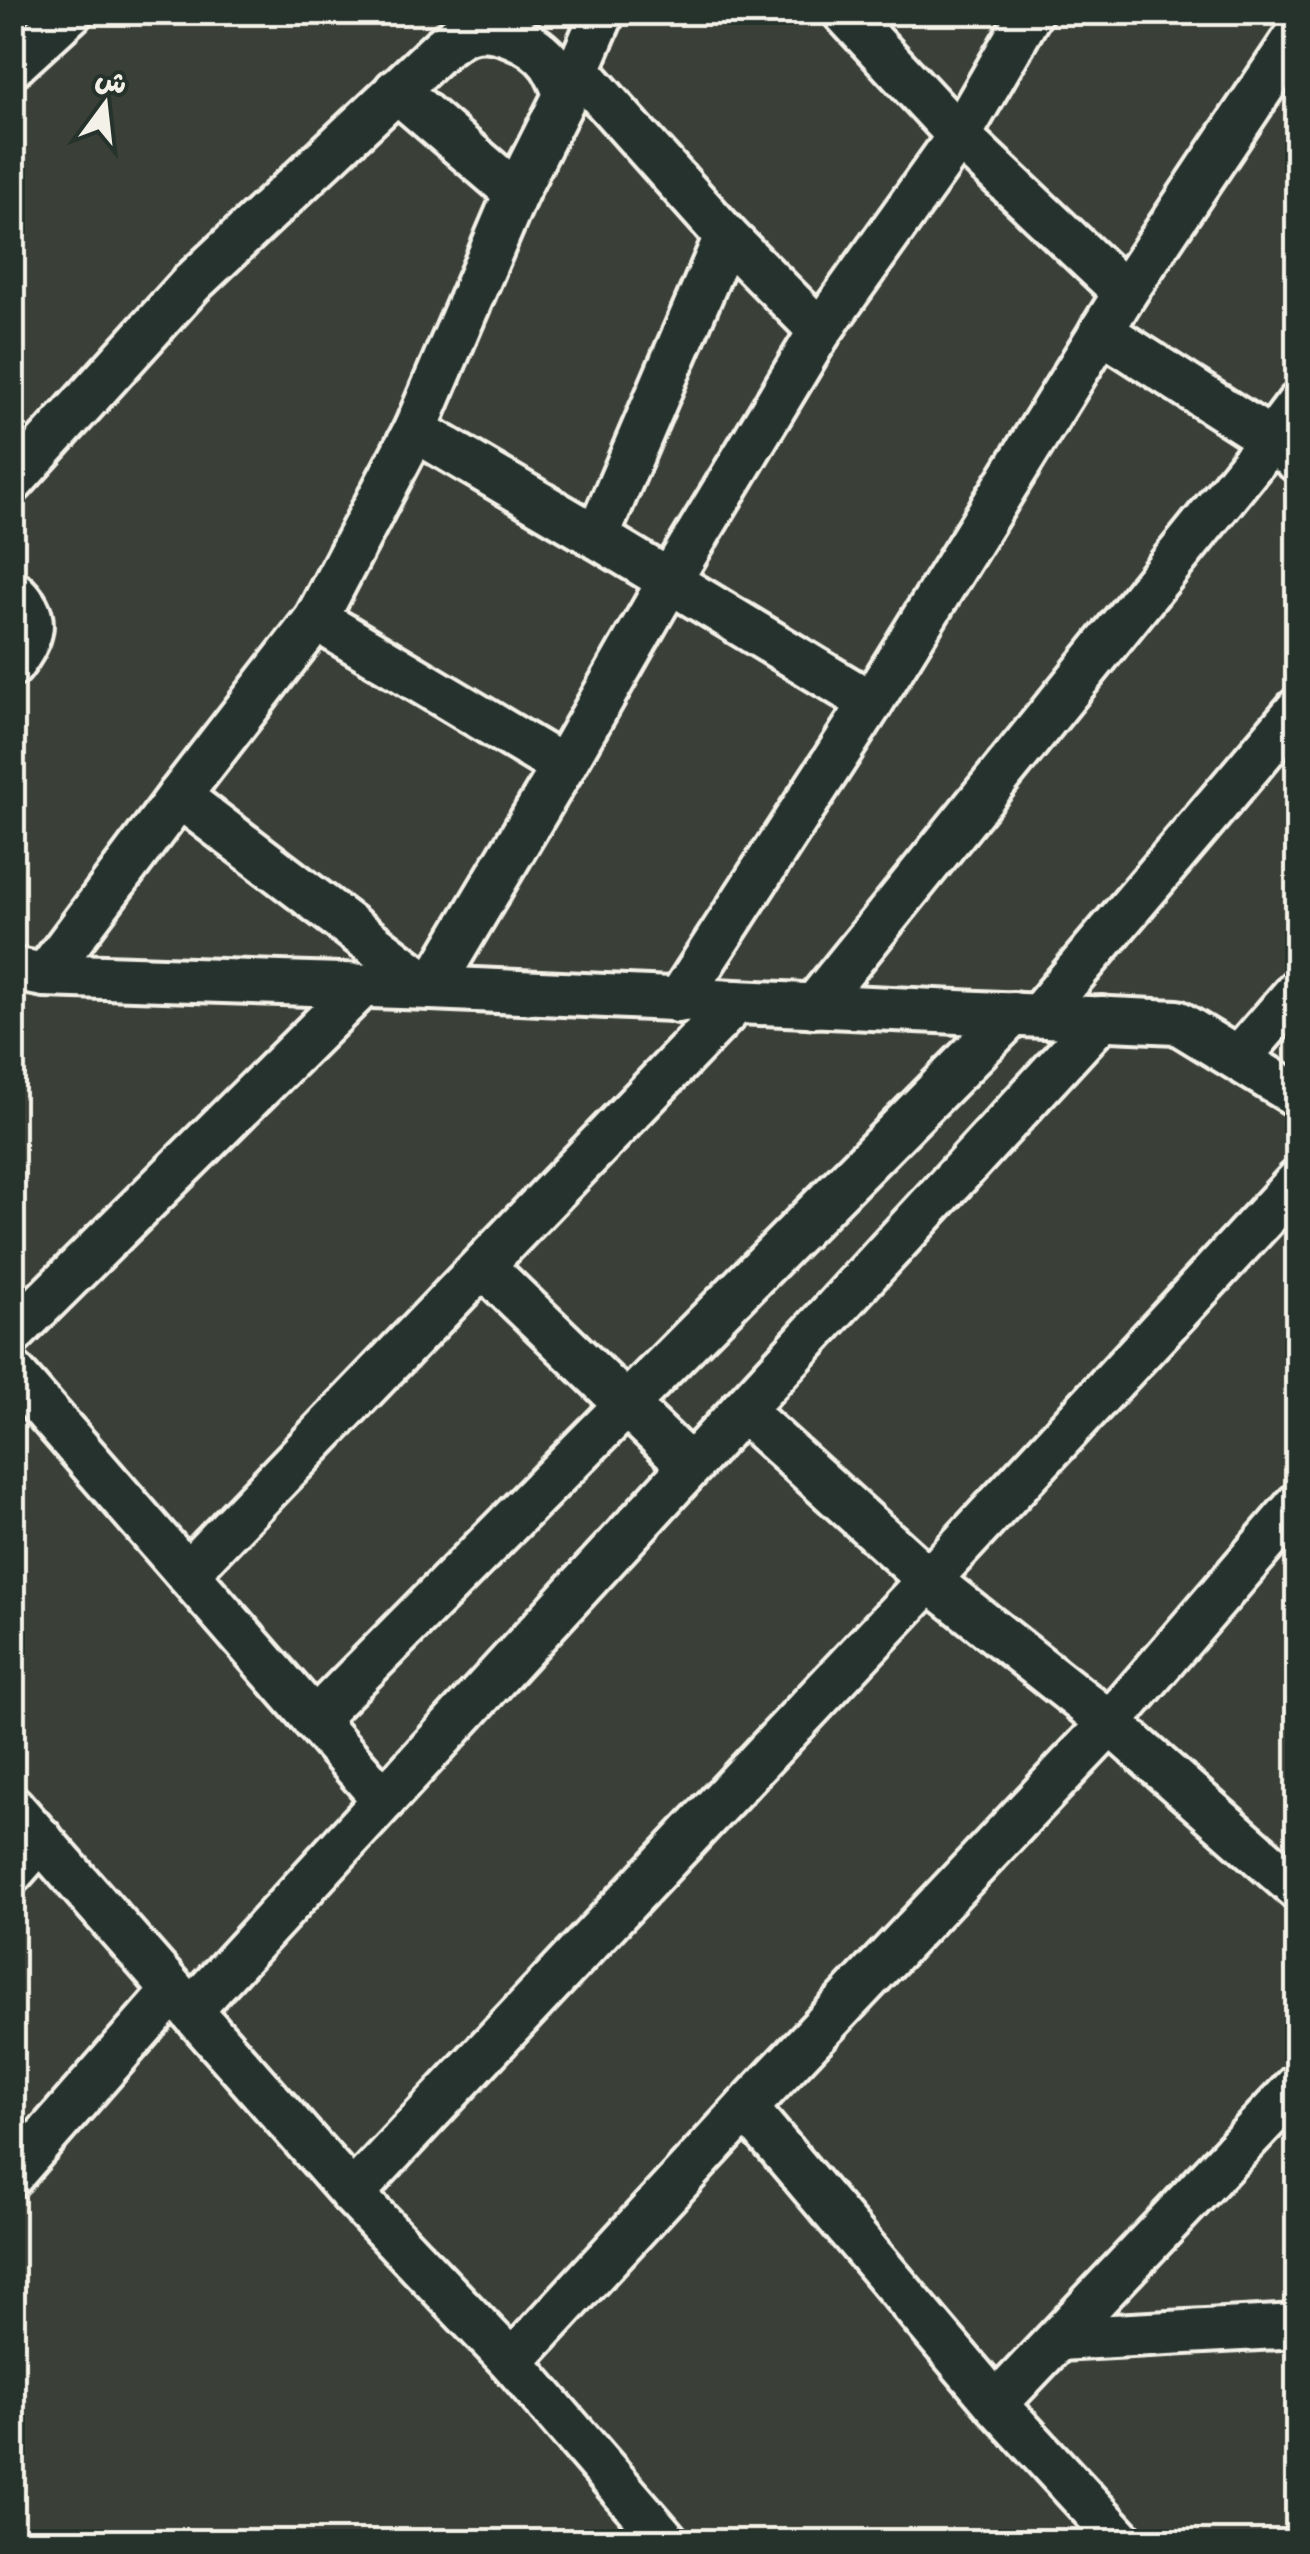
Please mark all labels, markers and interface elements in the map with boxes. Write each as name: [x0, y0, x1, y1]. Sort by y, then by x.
north arrow: [55, 55, 155, 155]
text: ش: [92, 60, 131, 102]

